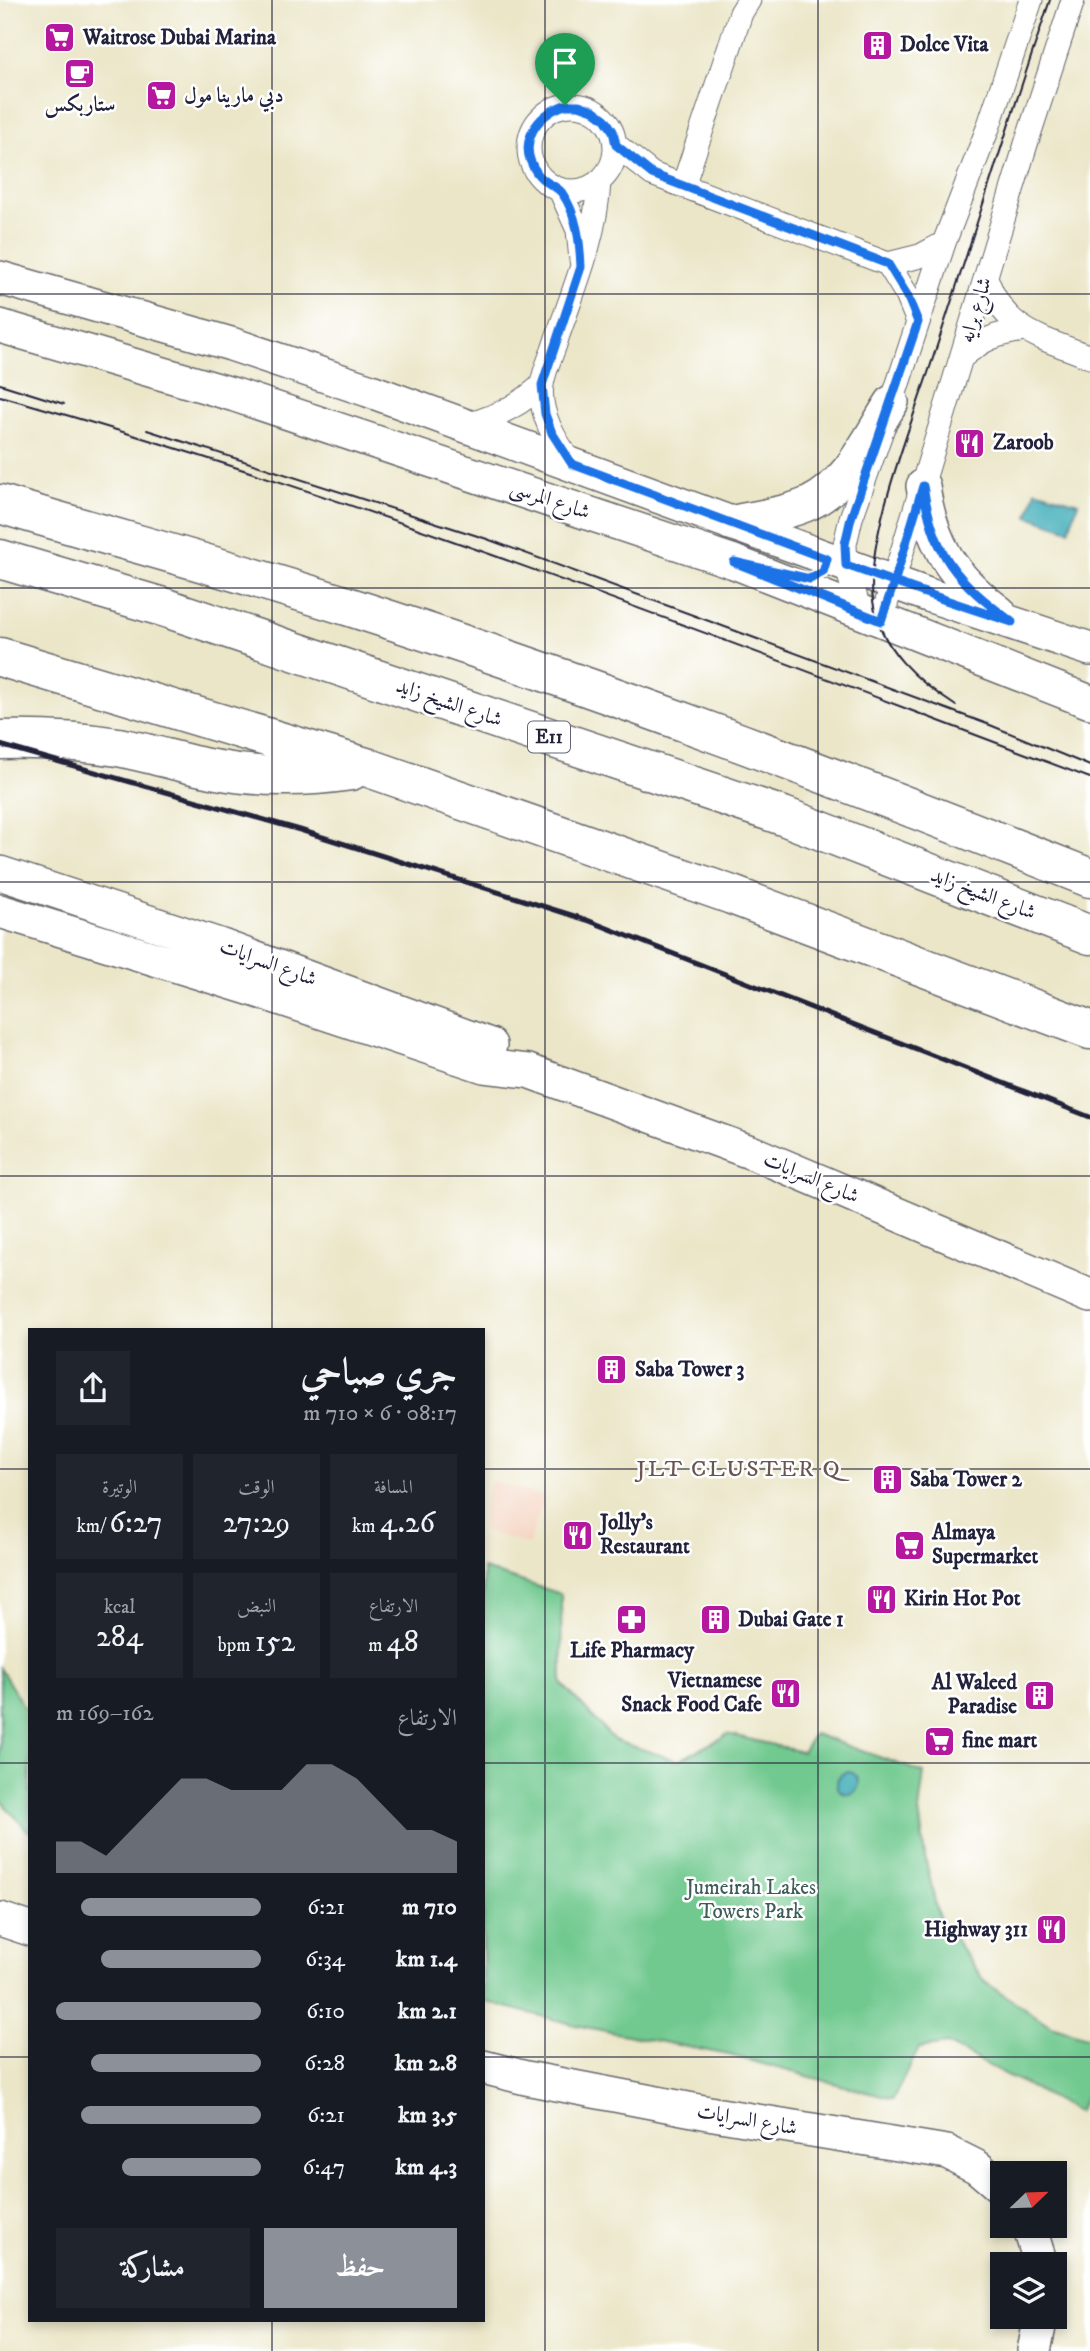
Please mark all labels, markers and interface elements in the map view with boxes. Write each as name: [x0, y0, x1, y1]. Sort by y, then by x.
supermarket icon: Waitrose Dubai Marina: [43, 21, 77, 55]
place label: Waitrose Dubai Marina: [82, 25, 277, 51]
building icon: Dolce Vita: [860, 28, 894, 62]
place label: Dolce Vita: [900, 32, 989, 58]
pin: [535, 33, 595, 105]
icon: arrive: [546, 44, 584, 82]
cafe icon: ستاربكس: [63, 56, 97, 90]
supermarket icon: دبي مارينا مول: [144, 79, 178, 113]
place label: دبي مارينا مول: [184, 83, 284, 113]
place label: ستاربكس: [45, 92, 115, 118]
street label: شارع برايه: [954, 274, 1002, 347]
restaurant icon: Zaroob: [953, 426, 987, 460]
place label: Zaroob: [993, 430, 1054, 456]
street label: شارع المرسى: [505, 474, 593, 530]
street label: شارع الشيخ زايد: [391, 673, 506, 738]
road number: E11: [528, 722, 570, 752]
street label: شارع الشيخ زايد: [925, 862, 1039, 931]
street label: شارع السرايات: [214, 933, 320, 996]
street label: شارع السرايات: [758, 1146, 863, 1213]
text: جري صباحي: [300, 1349, 457, 1397]
button: share: [56, 1351, 130, 1425]
building icon: Saba Tower 3: [595, 1353, 629, 1387]
place label: Saba Tower 3: [635, 1357, 744, 1383]
text: 08:17 · 6 × 710 m: [303, 1399, 457, 1428]
district label: JLT CLUSTER Q: [635, 1455, 850, 1484]
building icon: Saba Tower 2: [870, 1463, 904, 1497]
place label: Saba Tower 2: [910, 1467, 1022, 1493]
text: الوتيرة: [102, 1476, 137, 1499]
text: الوقت: [238, 1476, 275, 1499]
text: المسافة: [374, 1476, 413, 1499]
text: 6:27: [109, 1505, 163, 1542]
text: 27:29: [223, 1505, 290, 1542]
text: 4.26: [380, 1505, 435, 1542]
place label: Jolly's Restaurant: [598, 1510, 690, 1560]
text: /km: [76, 1515, 109, 1538]
text: km: [352, 1515, 380, 1538]
restaurant icon: Jolly's Restaurant: [560, 1518, 594, 1552]
place label: Almaya Supermarket: [931, 1520, 1039, 1570]
supermarket icon: Almaya Supermarket: [892, 1528, 926, 1562]
restaurant icon: Kirin Hot Pot: [864, 1582, 898, 1616]
place label: Kirin Hot Pot: [904, 1586, 1021, 1612]
text: النبض: [237, 1595, 276, 1618]
text: الارتفاع: [369, 1595, 418, 1618]
text: kcal: [104, 1596, 135, 1619]
pharmacy icon: Life Pharmacy: [615, 1602, 649, 1636]
building icon: Dubai Gate 1: [698, 1603, 732, 1637]
place label: Dubai Gate 1: [738, 1607, 844, 1633]
text: 284: [96, 1619, 143, 1656]
text: 152: [255, 1624, 295, 1661]
text: 48: [387, 1624, 419, 1661]
text: bpm: [218, 1634, 255, 1657]
text: m: [368, 1634, 387, 1657]
place label: Life Pharmacy: [570, 1638, 695, 1664]
place label: Vietnamese Snack Food Cafe: [621, 1668, 762, 1718]
place label: Al Waleed Paradise: [931, 1670, 1018, 1720]
restaurant icon: Vietnamese Snack Food Cafe: [768, 1676, 802, 1710]
building icon: Al Waleed Paradise: [1023, 1678, 1057, 1712]
text: 162–169 m: [56, 1699, 154, 1728]
text: الارتفاع: [397, 1704, 457, 1733]
supermarket icon: fine mart: [922, 1724, 956, 1758]
place label: fine mart: [962, 1728, 1037, 1754]
park label: Jumeirah Lakes Towers Park: [684, 1875, 816, 1925]
text: 6:21: [307, 1893, 345, 1922]
text: 710 m: [402, 1893, 457, 1922]
restaurant icon: Highway 311: [1034, 1913, 1068, 1947]
place label: Highway 311: [924, 1917, 1028, 1943]
text: 6:34: [305, 1945, 345, 1974]
text: 1.4 km: [396, 1945, 457, 1974]
text: 6:10: [306, 1997, 345, 2026]
text: 2.1 km: [398, 1997, 457, 2026]
text: 6:28: [304, 2049, 345, 2078]
text: 2.8 km: [395, 2049, 457, 2078]
street label: شارع السرايات: [694, 2098, 799, 2146]
text: 6:21: [307, 2101, 345, 2130]
text: 3.5 km: [398, 2101, 457, 2130]
text: 6:47: [302, 2153, 345, 2182]
text: 4.3 km: [396, 2153, 457, 2182]
north arrow: [990, 2161, 1068, 2238]
map controls: [990, 2161, 1067, 2329]
button: مشاركة: [56, 2228, 250, 2308]
button: حفظ: [264, 2228, 457, 2308]
button: layers: [990, 2252, 1067, 2329]

